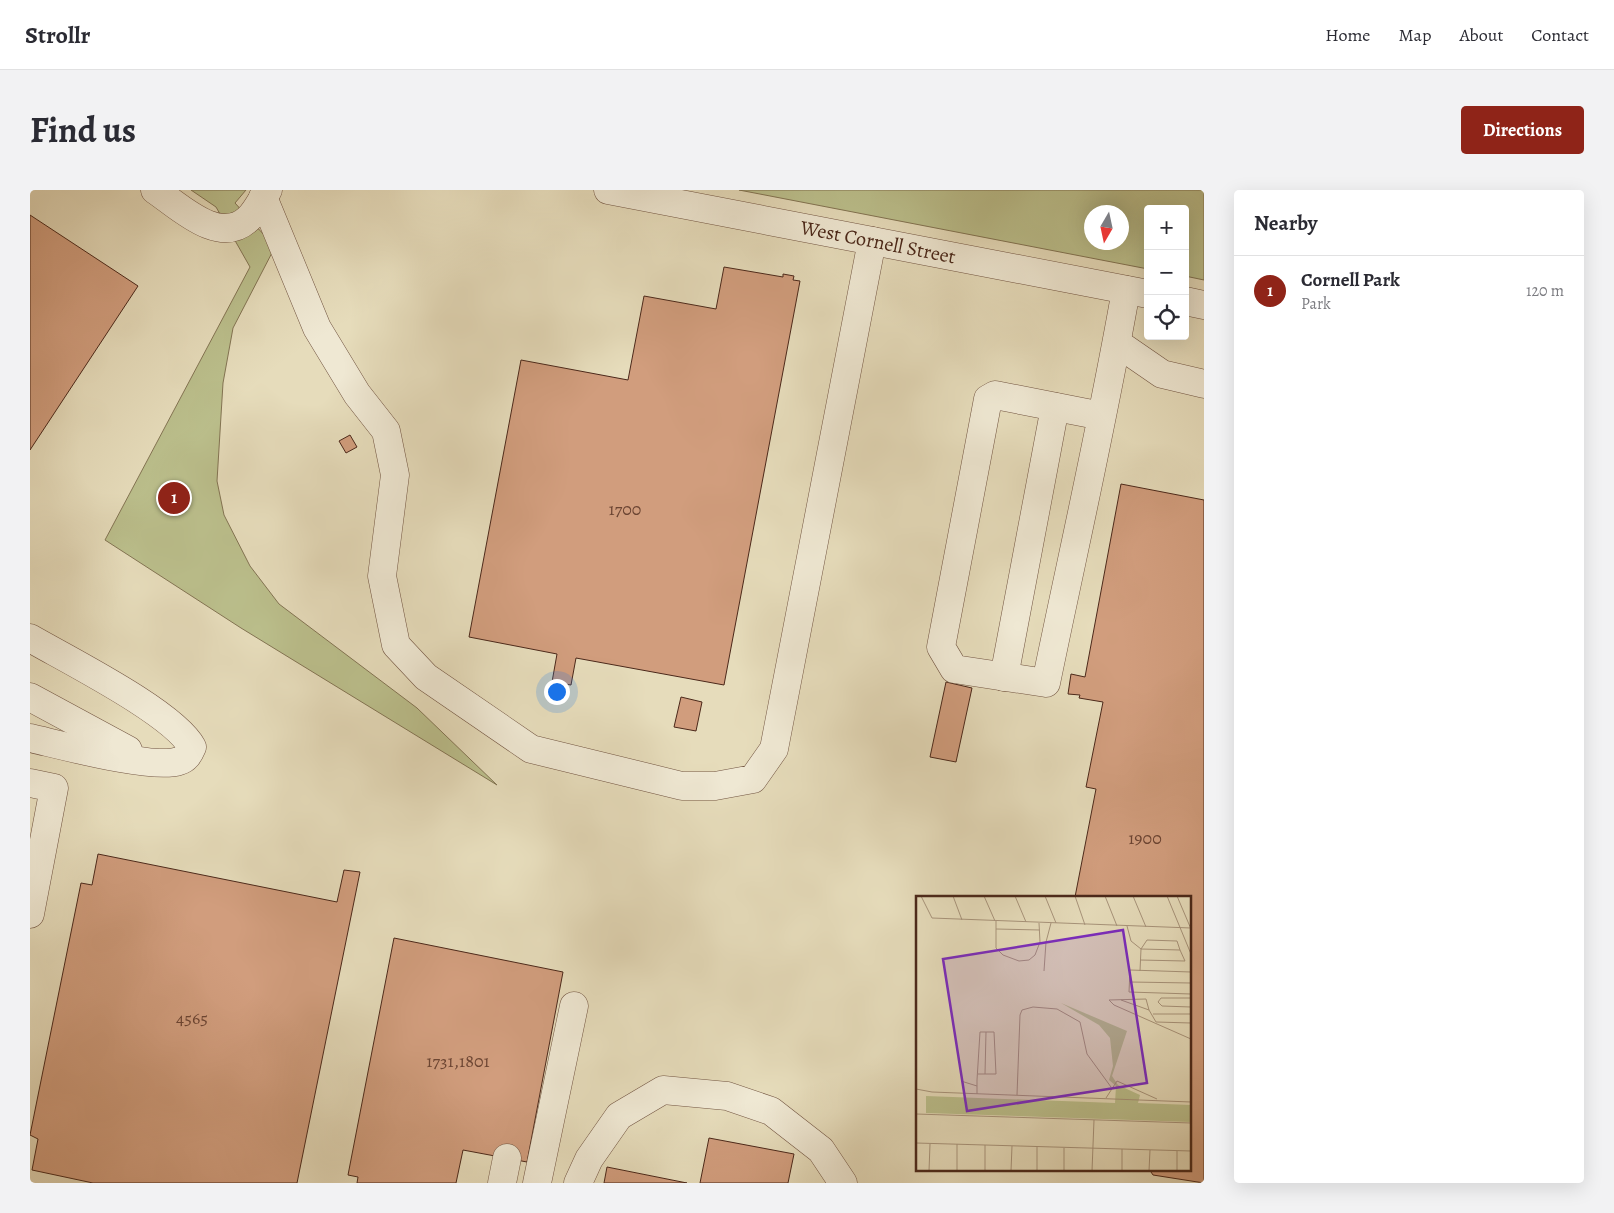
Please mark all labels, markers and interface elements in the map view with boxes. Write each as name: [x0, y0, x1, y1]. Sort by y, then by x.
text: Strollr: [25, 19, 90, 51]
text: Home: [1325, 23, 1370, 47]
text: Map: [1398, 23, 1431, 47]
text: About: [1459, 23, 1503, 47]
text: Contact: [1531, 23, 1589, 47]
text: Find us: [30, 106, 136, 154]
button: Directions: [1461, 106, 1584, 154]
north arrow: [1084, 205, 1129, 250]
map controls: [1144, 205, 1189, 340]
button: +: [1144, 205, 1189, 250]
text: Nearby: [1254, 209, 1317, 237]
street label: West Cornell Street: [797, 214, 958, 270]
button: −: [1144, 250, 1189, 295]
text: Cornell Park: [1301, 267, 1400, 293]
text: 1: [1267, 280, 1273, 302]
text: 120 m: [1526, 280, 1564, 302]
text: Park: [1301, 293, 1331, 315]
button: locate: [1144, 295, 1189, 340]
pin: 1: [158, 479, 190, 517]
house number: 1700: [609, 497, 641, 521]
your location: [544, 679, 570, 705]
house number: 1900: [1128, 826, 1162, 850]
inset map: [916, 896, 1192, 1170]
house number: 4565: [176, 1006, 208, 1030]
house number: 1731,1801: [426, 1049, 490, 1073]

